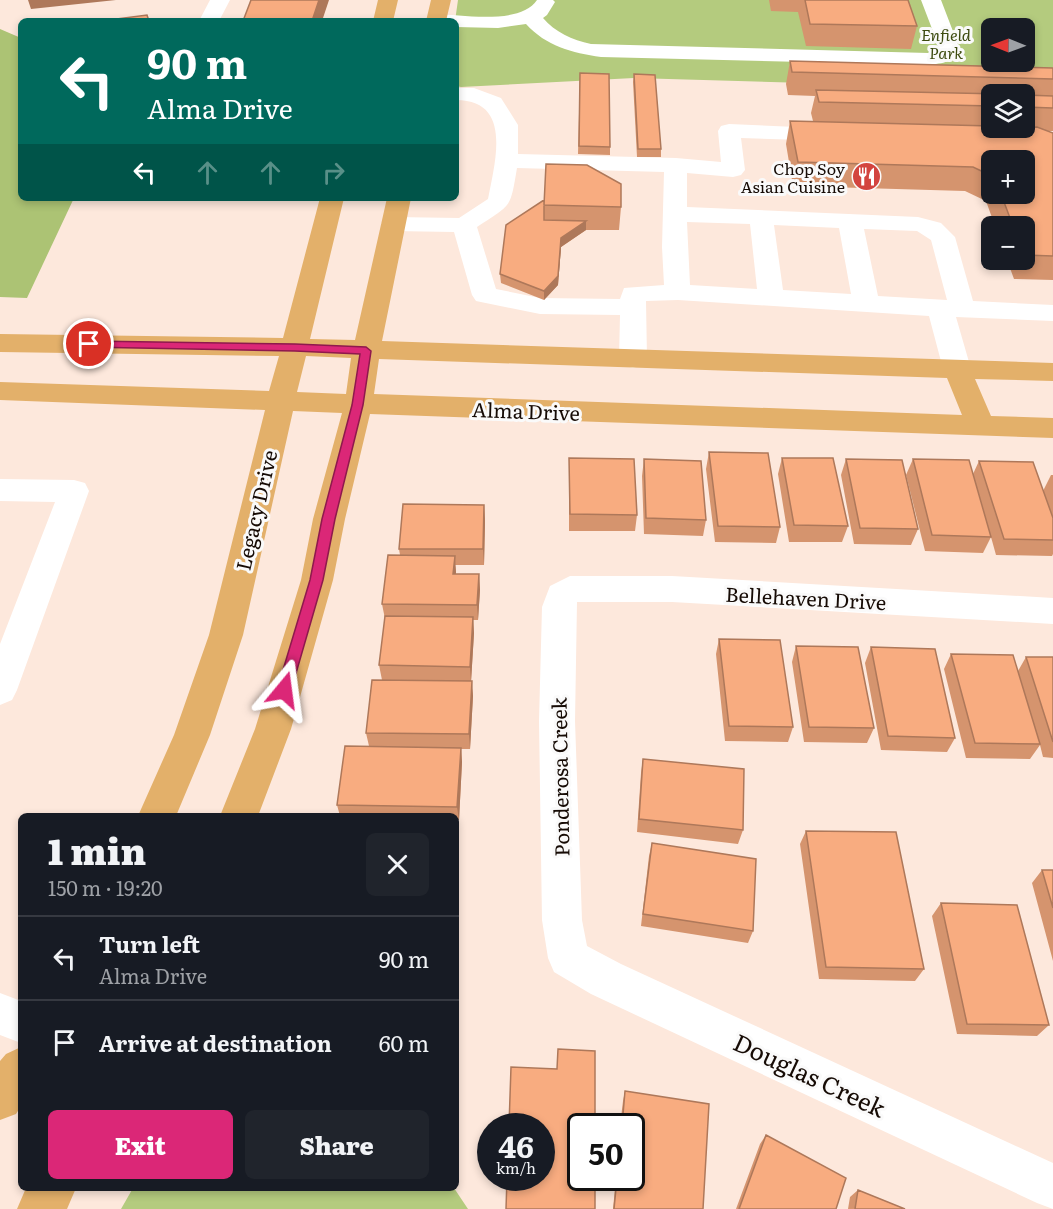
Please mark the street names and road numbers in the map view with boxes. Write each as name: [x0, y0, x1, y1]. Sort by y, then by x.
street label: Alma Drive: [471, 393, 581, 427]
street label: Legacy Drive: [227, 447, 283, 573]
street label: Bellehaven Drive: [725, 578, 887, 616]
street label: Ponderosa Creek: [543, 696, 575, 857]
street label: Douglas Creek: [728, 1023, 892, 1125]

